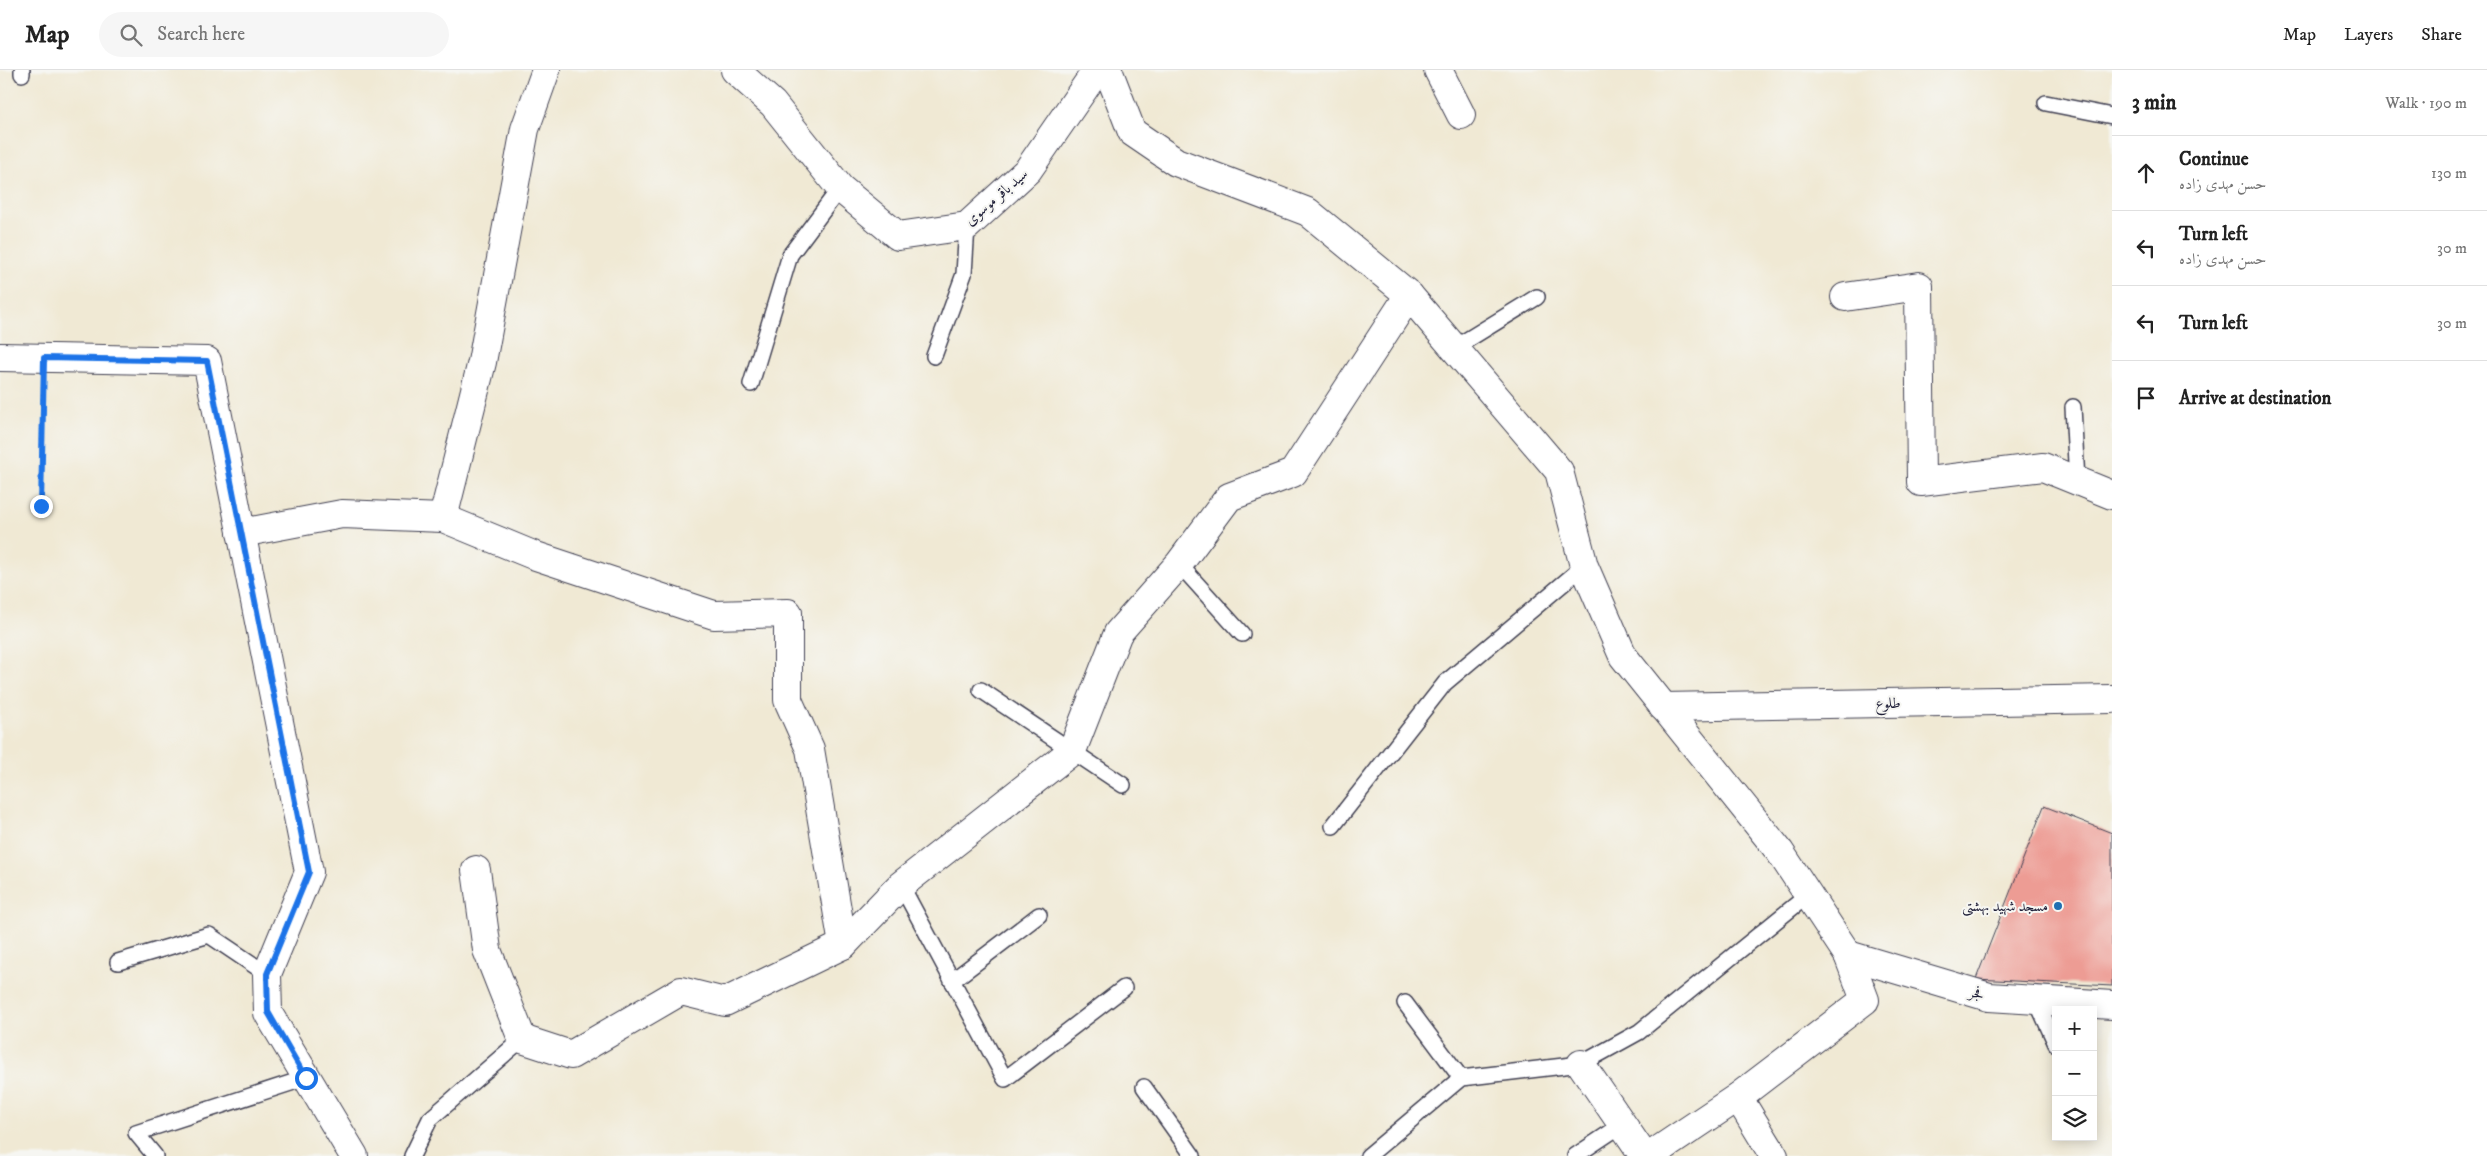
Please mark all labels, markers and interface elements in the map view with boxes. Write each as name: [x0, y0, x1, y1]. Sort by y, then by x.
search box: [99, 12, 449, 57]
text: Map: [25, 20, 69, 50]
icon: search: [117, 21, 145, 49]
text: Search here: [157, 23, 245, 46]
text: Map: [2283, 24, 2316, 46]
text: Layers: [2344, 24, 2393, 46]
text: Share: [2421, 24, 2462, 46]
text: 3 min: [2132, 90, 2177, 116]
text: Walk · 190 m: [2385, 93, 2467, 113]
text: Continue: [2179, 148, 2249, 171]
icon: ahead: [2132, 159, 2160, 187]
text: 130 m: [2431, 163, 2467, 183]
street label: سید باقر موسوی: [961, 165, 1032, 230]
text: حسن مهدی زاده: [2179, 174, 2266, 194]
text: Turn left: [2179, 223, 2248, 246]
icon: left: [2132, 234, 2160, 262]
text: 30 m: [2437, 238, 2467, 258]
text: حسن مهدی زاده: [2179, 249, 2266, 269]
icon: left: [2132, 309, 2160, 337]
text: Turn left: [2179, 312, 2248, 335]
text: 30 m: [2437, 313, 2467, 333]
icon: arrive: [2132, 384, 2160, 412]
text: Arrive at destination: [2179, 387, 2331, 410]
route end: [30, 495, 53, 518]
street label: طلوع: [1875, 694, 1901, 716]
place label: مسجد شهید بهشتی: [1962, 897, 2048, 917]
marker: مسجد شهید بهشتی: [2052, 900, 2064, 912]
street label: فجر: [1965, 982, 1987, 1005]
map controls: [2052, 1006, 2097, 1141]
button: +: [2052, 1006, 2097, 1051]
button: −: [2052, 1051, 2097, 1096]
route start: [295, 1067, 318, 1090]
button: layers: [2052, 1096, 2097, 1141]

